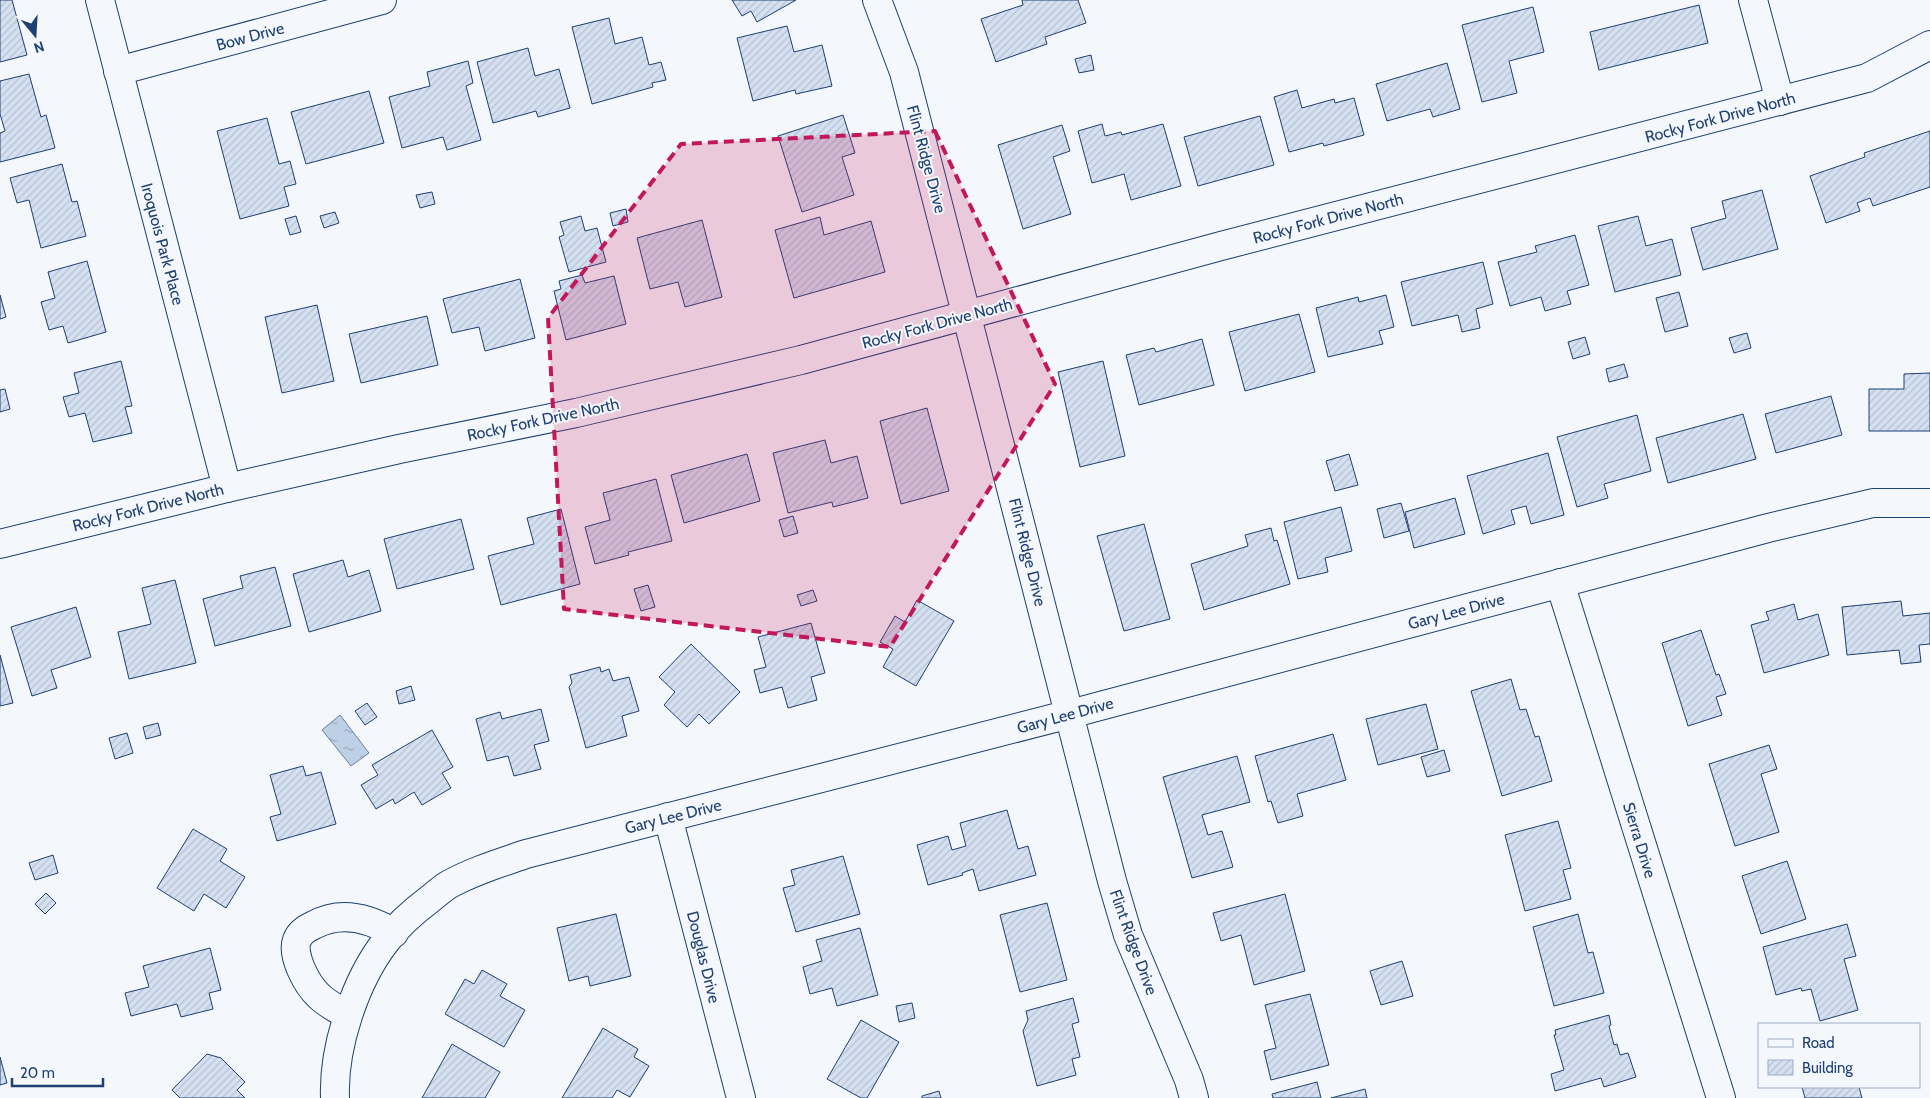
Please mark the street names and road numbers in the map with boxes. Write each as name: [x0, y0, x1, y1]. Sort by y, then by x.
street label: Bow Drive: [214, 18, 286, 55]
street label: Rocky Fork Drive North: [1643, 88, 1797, 147]
street label: Flint Ridge Drive: [903, 103, 950, 215]
street label: Iroquois Park Place: [137, 181, 188, 307]
street label: Rocky Fork Drive North: [1251, 189, 1405, 248]
street label: Rocky Fork Drive North: [860, 294, 1014, 353]
street label: Rocky Fork Drive North: [465, 394, 621, 445]
street label: Rocky Fork Drive North: [71, 480, 226, 535]
street label: Flint Ridge Drive: [1005, 496, 1050, 608]
street label: Gary Lee Drive: [1406, 590, 1506, 633]
street label: Gary Lee Drive: [1015, 694, 1115, 737]
street label: Gary Lee Drive: [623, 795, 723, 838]
street label: Sierra Drive: [1619, 800, 1660, 880]
street label: Flint Ridge Drive: [1106, 887, 1161, 997]
street label: Douglas Drive: [683, 909, 724, 1005]

